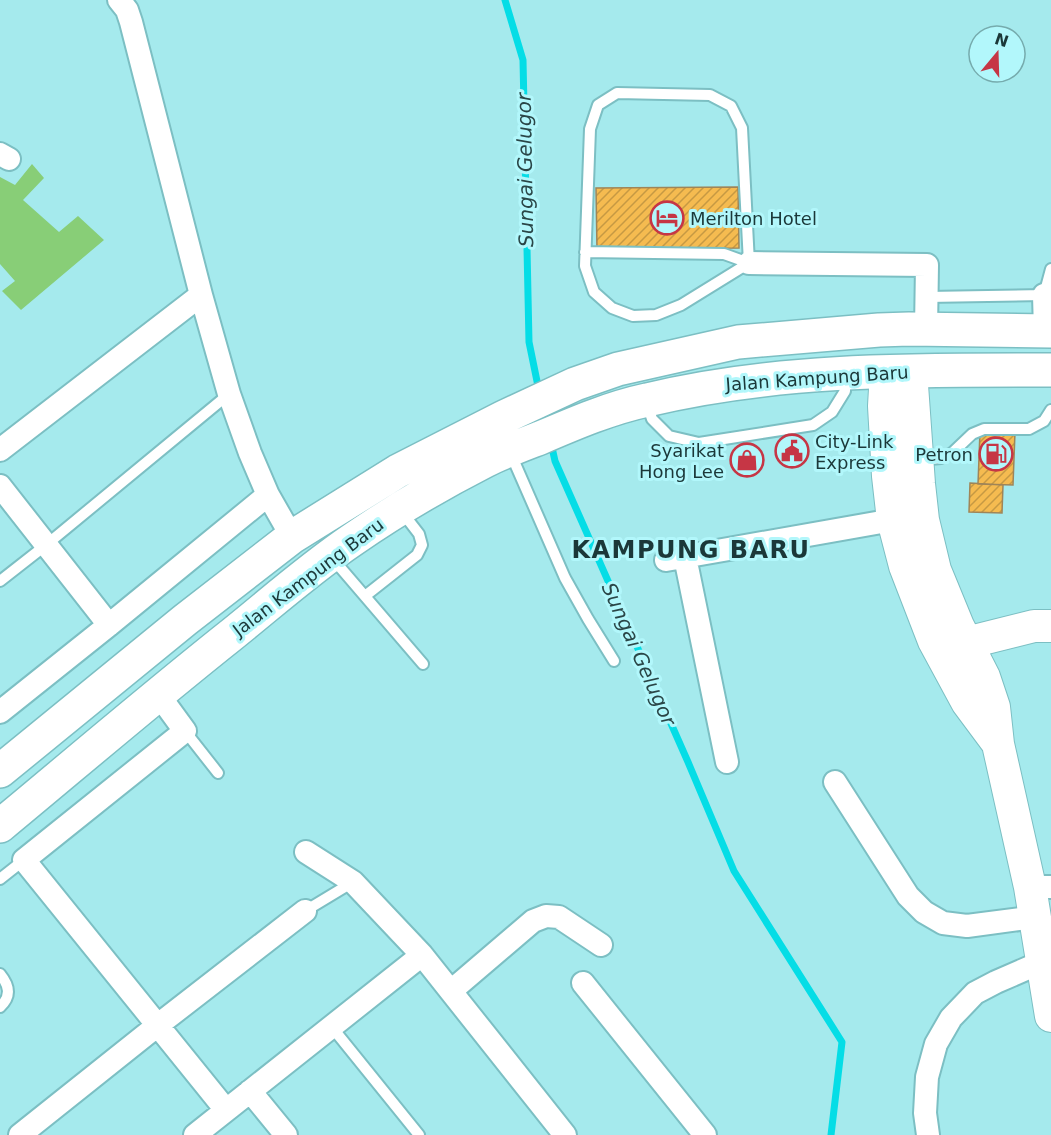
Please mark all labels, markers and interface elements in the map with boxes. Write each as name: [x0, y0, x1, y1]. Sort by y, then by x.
north arrow: [967, 24, 1027, 84]
text: N: [992, 29, 1011, 51]
water label: Sungai Gelugor: [512, 91, 538, 247]
hotel icon: Merilton Hotel: [649, 200, 685, 236]
place label: Merilton Hotel: [690, 208, 817, 229]
street label: Jalan Kampung Baru: [724, 361, 909, 395]
place label: City-Link Express: [815, 431, 894, 473]
public building icon: City-Link Express: [774, 433, 810, 469]
fuel station icon: Petron: [978, 436, 1014, 472]
place label: Syarikat Hong Lee: [639, 440, 724, 482]
shop icon: Syarikat Hong Lee: [729, 442, 765, 478]
place label: Petron: [915, 444, 973, 465]
street label: Jalan Kampung Baru: [228, 514, 387, 641]
district label: KAMPUNG BARU: [571, 536, 811, 564]
water label: Sungai Gelugor: [597, 579, 682, 731]

